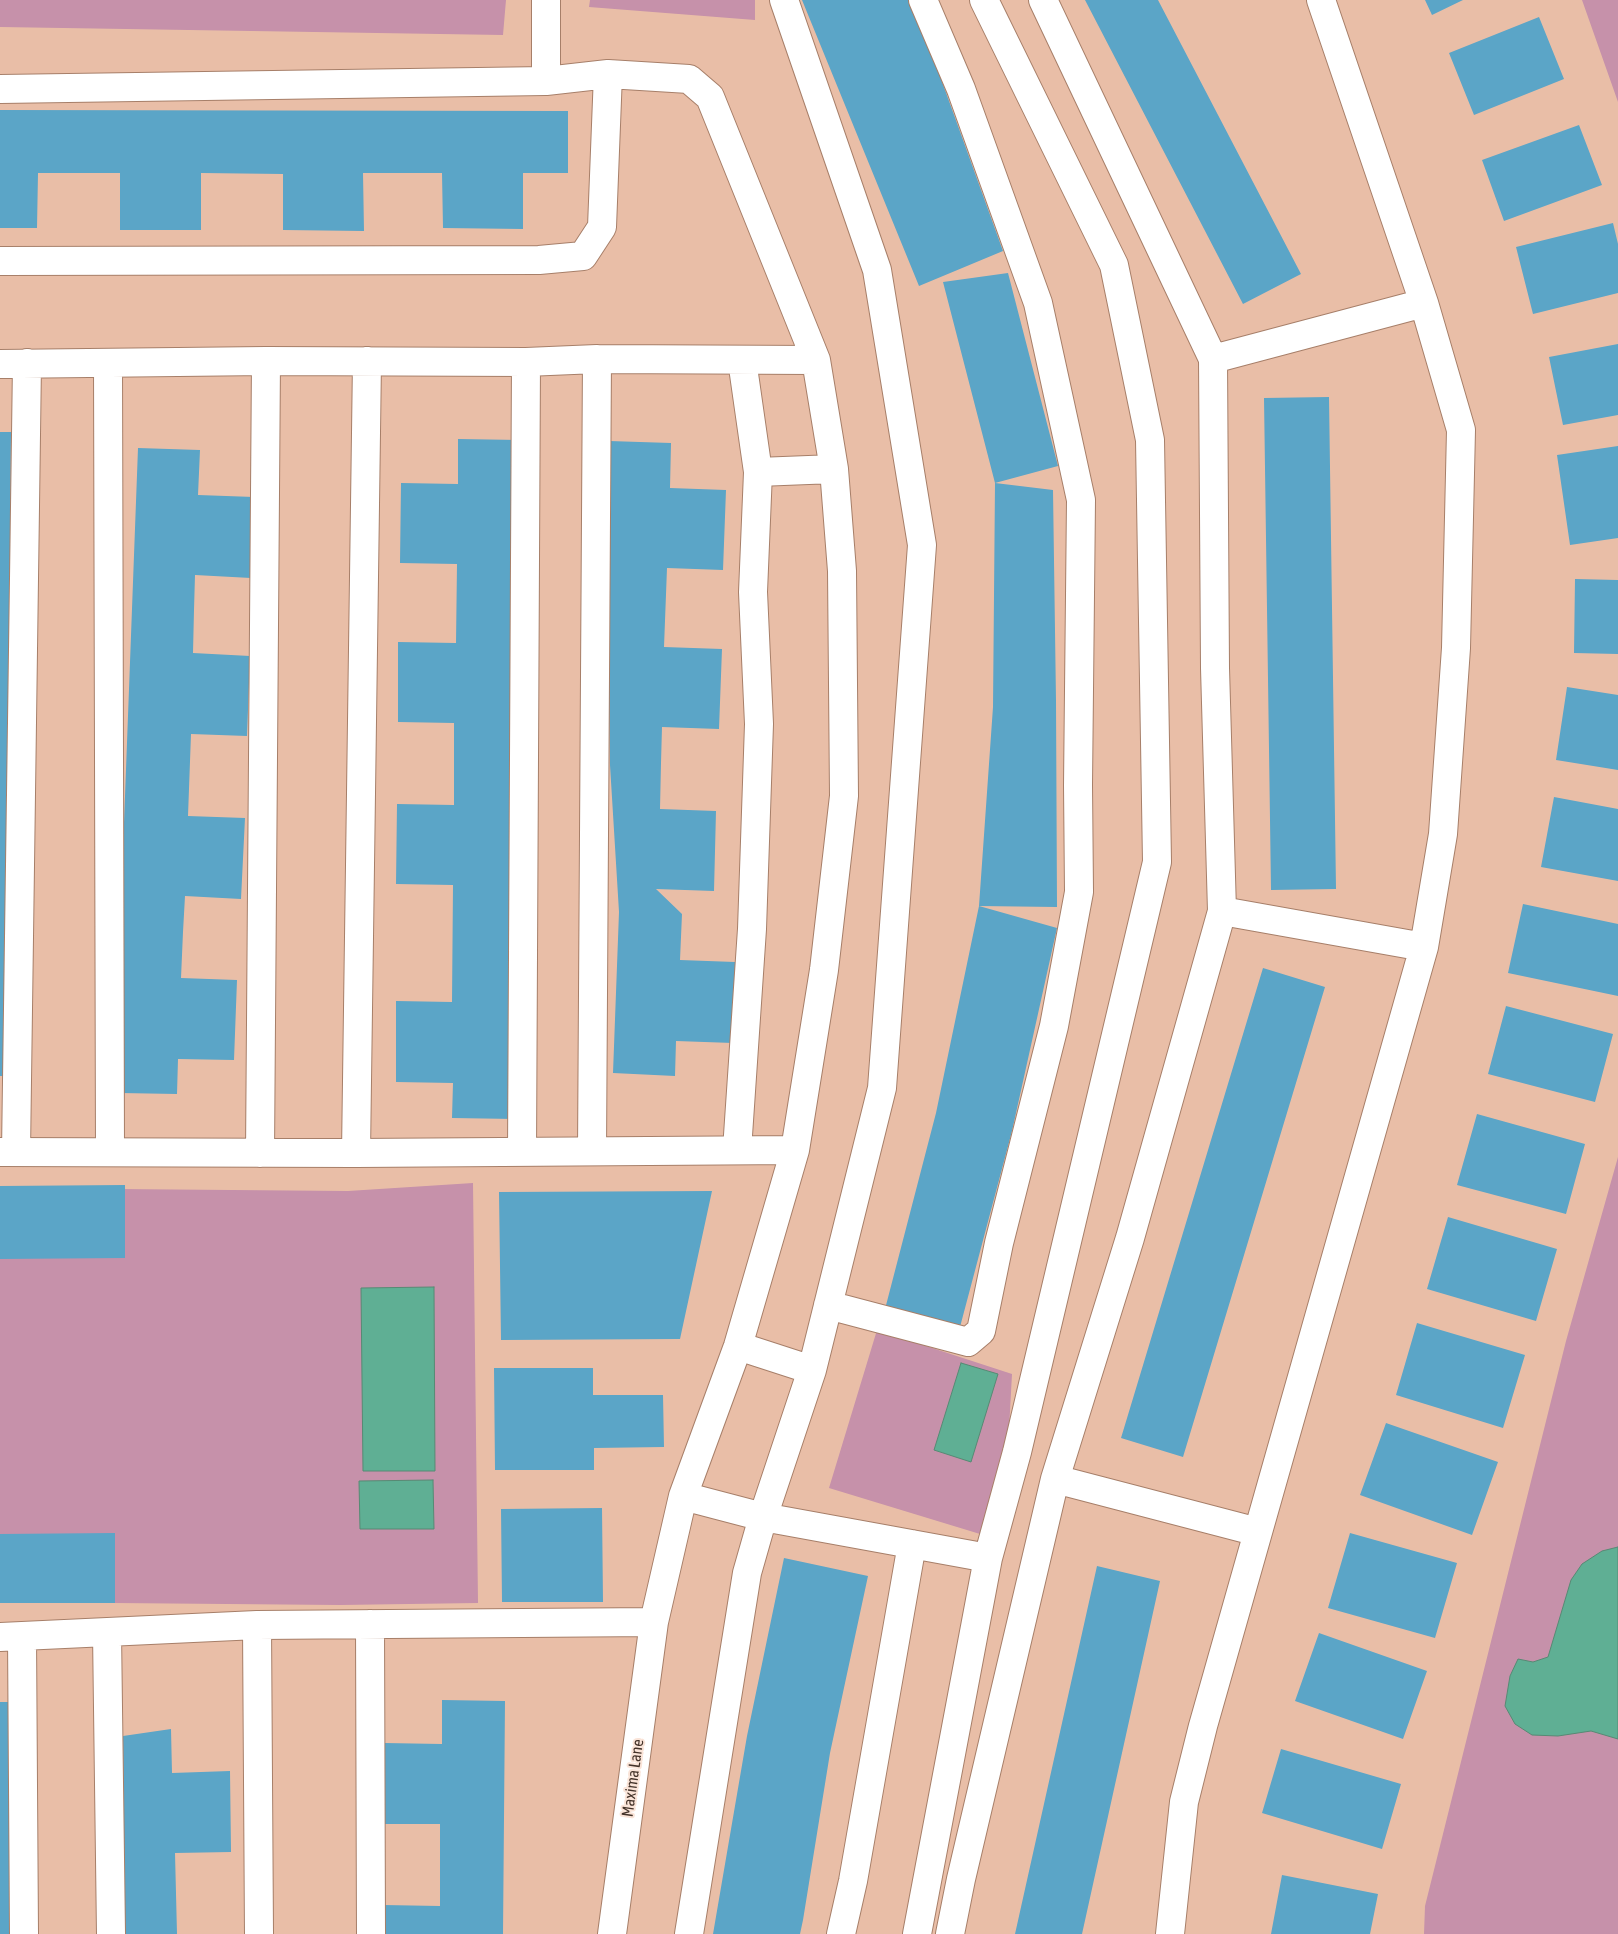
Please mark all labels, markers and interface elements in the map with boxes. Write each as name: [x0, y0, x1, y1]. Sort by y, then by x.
street label: Maxima Lane: [618, 1738, 648, 1818]

